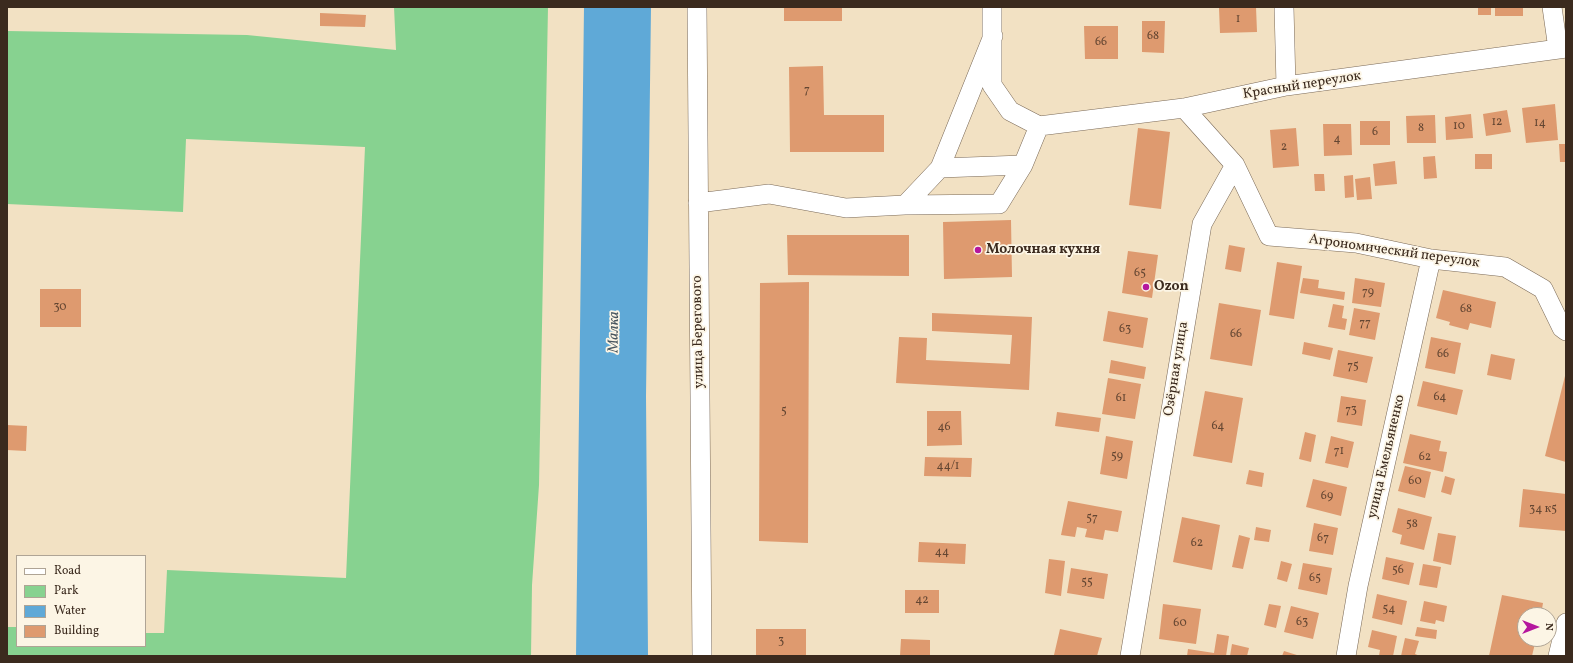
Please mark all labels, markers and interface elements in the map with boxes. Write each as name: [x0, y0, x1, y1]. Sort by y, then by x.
house number: 1: [1236, 13, 1240, 27]
house number: 68: [1147, 30, 1159, 44]
house number: 66: [1095, 36, 1107, 50]
street label: Красный переулок: [1242, 68, 1362, 104]
house number: 7: [804, 84, 810, 98]
house number: 12: [1491, 116, 1503, 130]
house number: 14: [1534, 117, 1546, 131]
house number: 10: [1453, 120, 1465, 134]
house number: 8: [1418, 122, 1424, 136]
house number: 6: [1372, 126, 1378, 140]
house number: 4: [1333, 133, 1341, 147]
house number: 2: [1281, 141, 1287, 155]
street label: Агрономический переулок: [1308, 232, 1480, 272]
place label: Молочная кухня: [986, 242, 1100, 258]
marker: Молочная кухня: [973, 245, 983, 255]
house number: 65: [1134, 267, 1146, 281]
street label: улица Берегового: [690, 275, 708, 389]
place label: Ozon: [1154, 279, 1189, 295]
marker: Ozon: [1141, 282, 1151, 292]
house number: 79: [1362, 286, 1374, 300]
house number: 30: [53, 301, 67, 315]
house number: 68: [1460, 303, 1472, 317]
water label: Малка: [606, 311, 624, 353]
house number: 77: [1359, 317, 1371, 331]
street label: Озёрная улица: [1161, 321, 1193, 417]
house number: 63: [1119, 323, 1131, 337]
house number: 66: [1230, 328, 1242, 342]
house number: 66: [1437, 348, 1449, 362]
house number: 75: [1347, 360, 1359, 374]
house number: 64: [1434, 391, 1446, 405]
house number: 61: [1116, 392, 1126, 406]
street label: улица Емельяненко: [1365, 393, 1409, 521]
house number: 73: [1345, 404, 1357, 418]
house number: 5: [781, 405, 787, 419]
house number: 64: [1212, 420, 1224, 434]
house number: 46: [937, 421, 951, 435]
house number: 71: [1334, 445, 1344, 459]
house number: 59: [1111, 450, 1123, 464]
house number: 62: [1419, 451, 1431, 465]
house number: 44/1: [936, 460, 960, 474]
house number: 60: [1408, 475, 1422, 489]
house number: 69: [1321, 490, 1333, 504]
house number: 34 к5: [1529, 503, 1557, 517]
house number: 57: [1086, 512, 1098, 526]
house number: 58: [1406, 518, 1418, 532]
house number: 67: [1317, 532, 1329, 546]
house number: 62: [1191, 537, 1203, 551]
house number: 44: [935, 546, 949, 560]
legend: [16, 555, 146, 647]
text: Road: [54, 563, 81, 579]
house number: 56: [1392, 564, 1404, 578]
house number: 65: [1309, 572, 1321, 586]
house number: 55: [1081, 576, 1093, 590]
text: Park: [54, 583, 79, 599]
house number: 42: [915, 594, 929, 608]
text: Water: [54, 603, 86, 619]
house number: 54: [1383, 603, 1395, 617]
north arrow: [1517, 607, 1557, 647]
house number: 63: [1296, 616, 1308, 630]
house number: 60: [1173, 617, 1187, 631]
text: Building: [54, 623, 99, 639]
text: N: [1541, 623, 1556, 631]
house number: 3: [778, 635, 784, 649]

